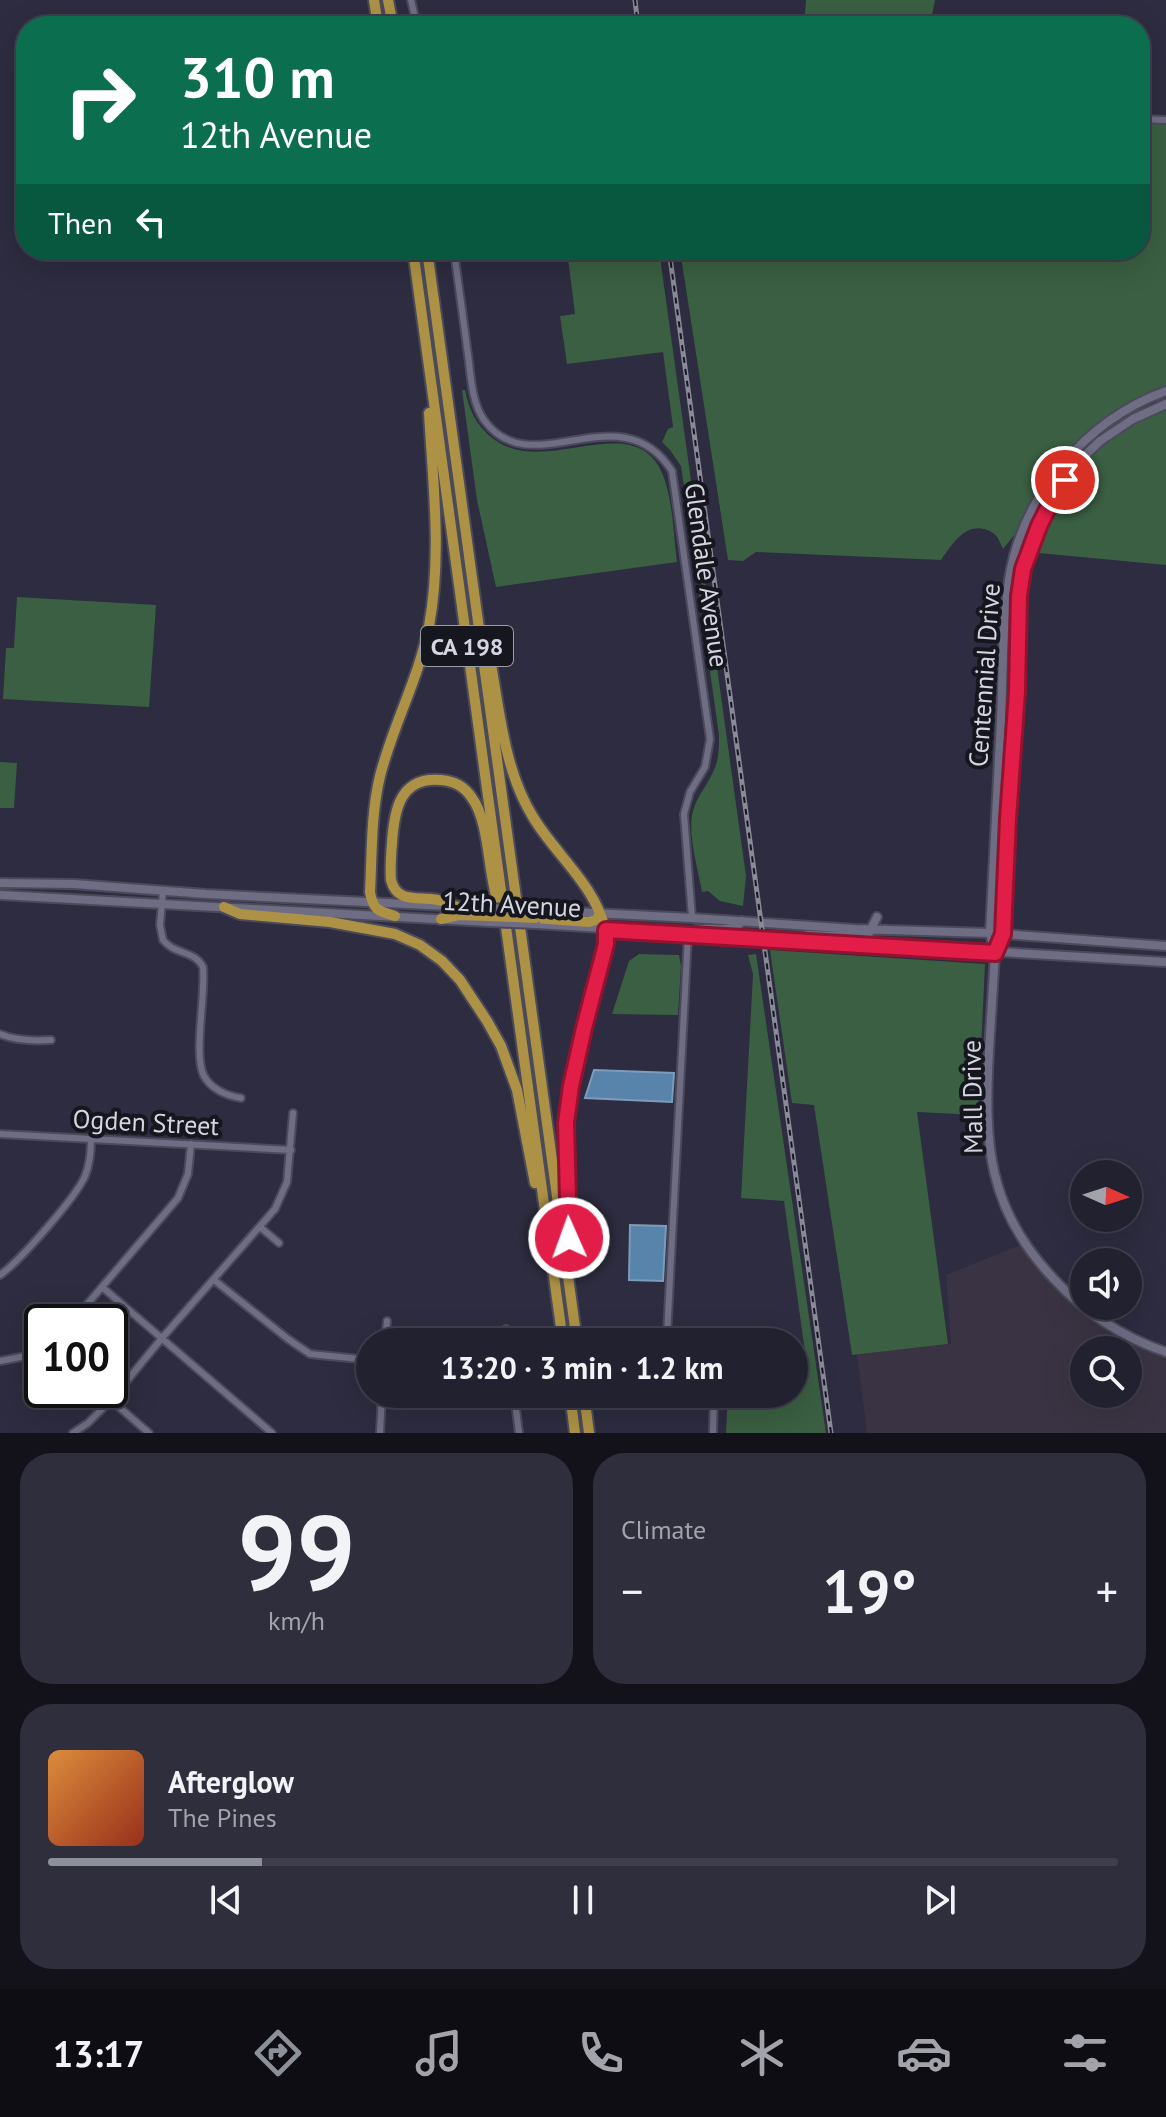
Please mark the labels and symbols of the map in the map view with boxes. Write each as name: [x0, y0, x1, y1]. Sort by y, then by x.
pin: [1031, 446, 1099, 514]
street label: Glendale Avenue: [678, 481, 736, 669]
street label: Centennial Drive: [961, 582, 1007, 768]
road number: CA 198: [421, 626, 513, 666]
street label: 12th Avenue: [442, 884, 582, 924]
street label: Mall Drive: [955, 1040, 989, 1154]
street label: Ogden Street: [72, 1102, 220, 1142]
north arrow: [1070, 1160, 1142, 1232]
position arrow: [527, 1196, 611, 1280]
speed limit sign: 100: [24, 1304, 128, 1408]

